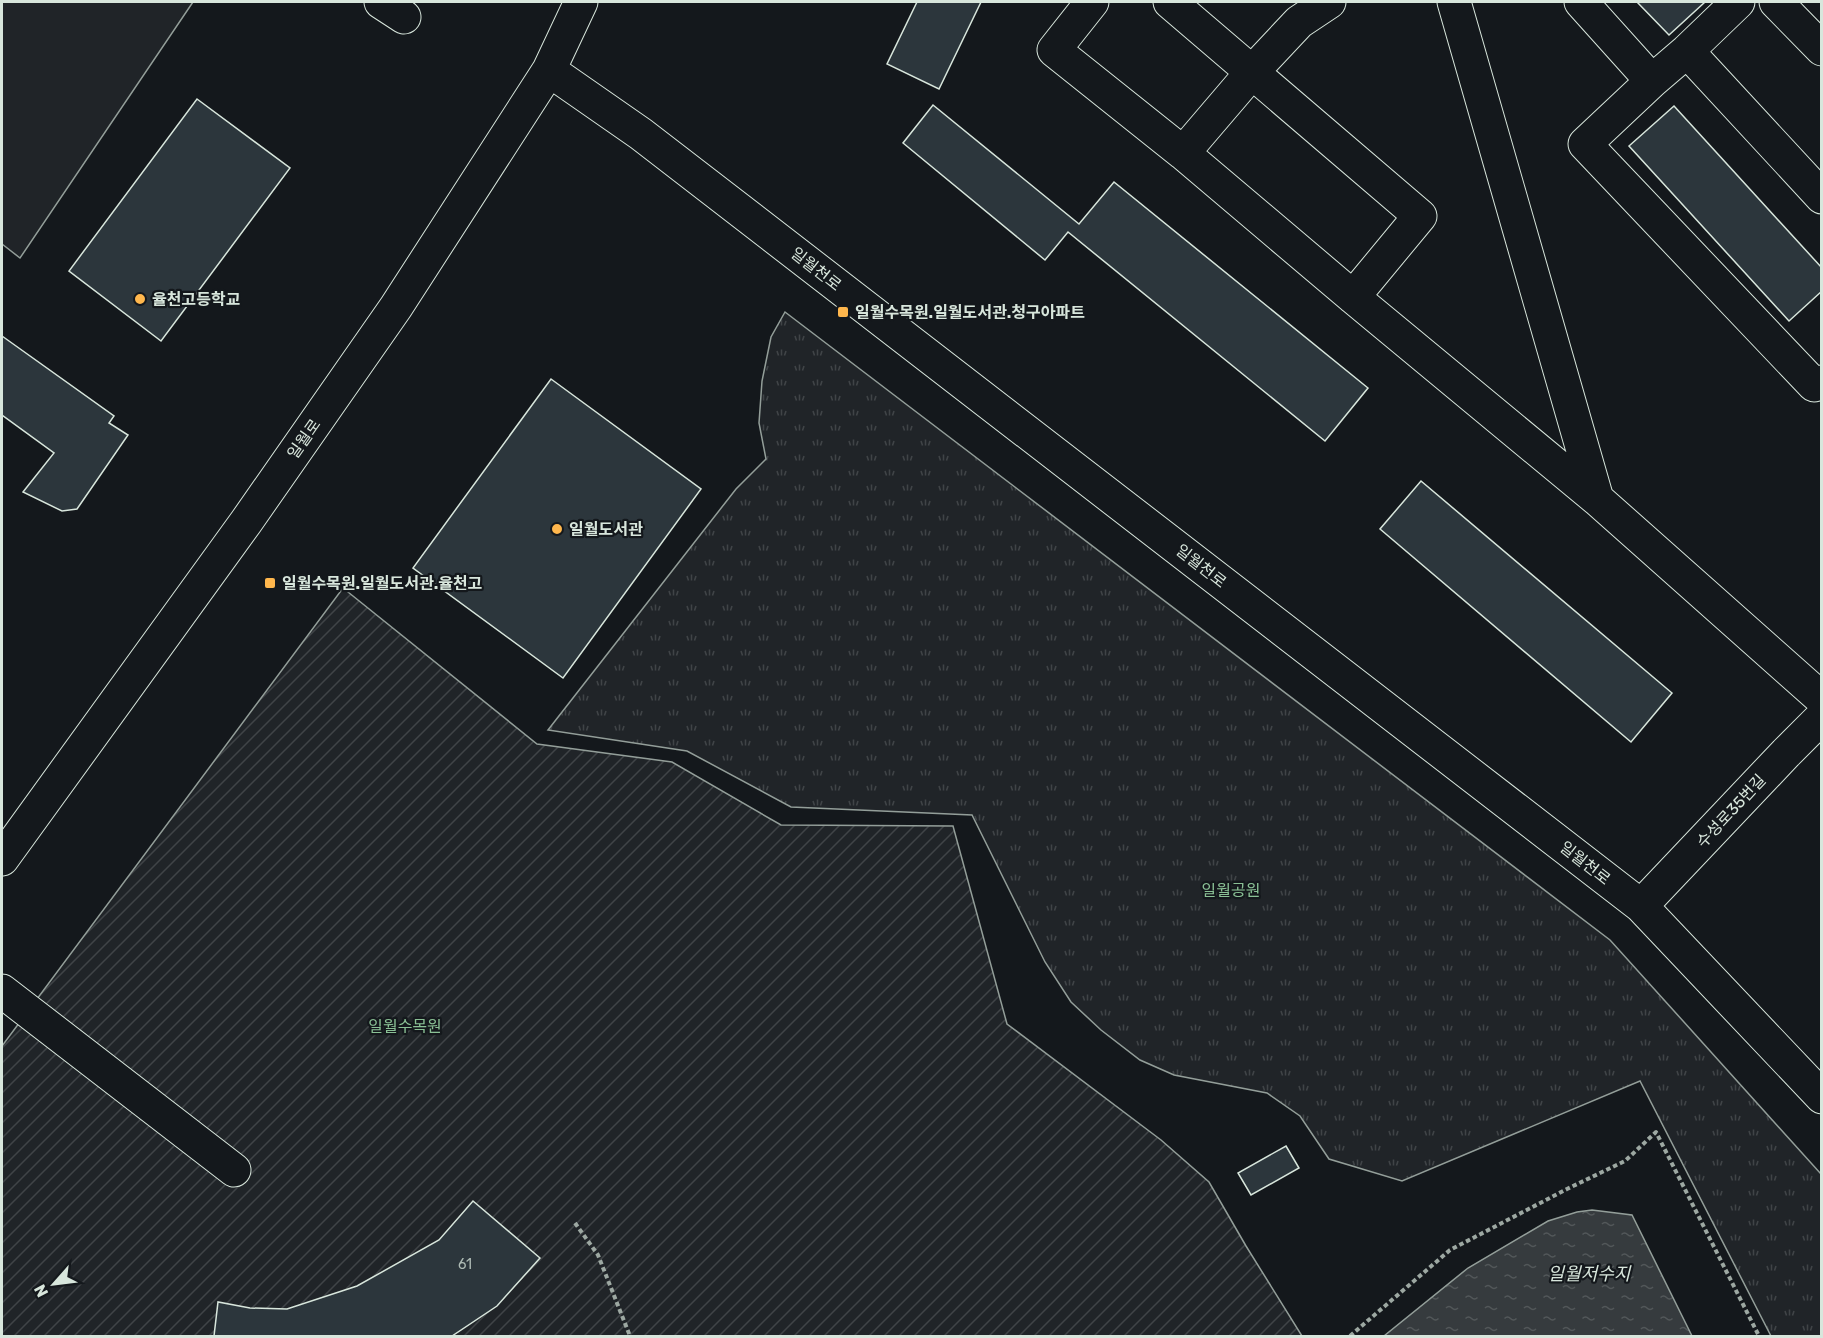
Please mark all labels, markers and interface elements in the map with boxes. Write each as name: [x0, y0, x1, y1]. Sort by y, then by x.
street label: 일월천로: [787, 243, 845, 295]
place label: 율천고등학교: [152, 290, 241, 309]
marker: 율천고등학교: [133, 292, 147, 306]
place label: 일월수목원.일월도서관.청구아파트: [855, 303, 1085, 322]
marker: 일월수목원.일월도서관.청구아파트: [836, 305, 850, 319]
street label: 일월로: [284, 415, 325, 463]
place label: 일월도서관: [569, 520, 643, 539]
marker: 일월도서관: [550, 522, 564, 536]
street label: 일월천로: [1172, 540, 1230, 592]
place label: 일월수목원.일월도서관.율천고: [282, 574, 482, 593]
marker: 일월수목원.일월도서관.율천고: [263, 576, 277, 590]
street label: 수성로35번길: [1692, 771, 1770, 851]
street label: 일월천로: [1556, 837, 1614, 889]
park label: 일월공원: [1202, 881, 1260, 900]
park label: 일월수목원: [368, 1017, 442, 1036]
north arrow: [24, 1254, 84, 1314]
house number: 61: [458, 1256, 472, 1273]
water label: 일월저수지: [1548, 1263, 1632, 1285]
text: N: [30, 1281, 52, 1300]

